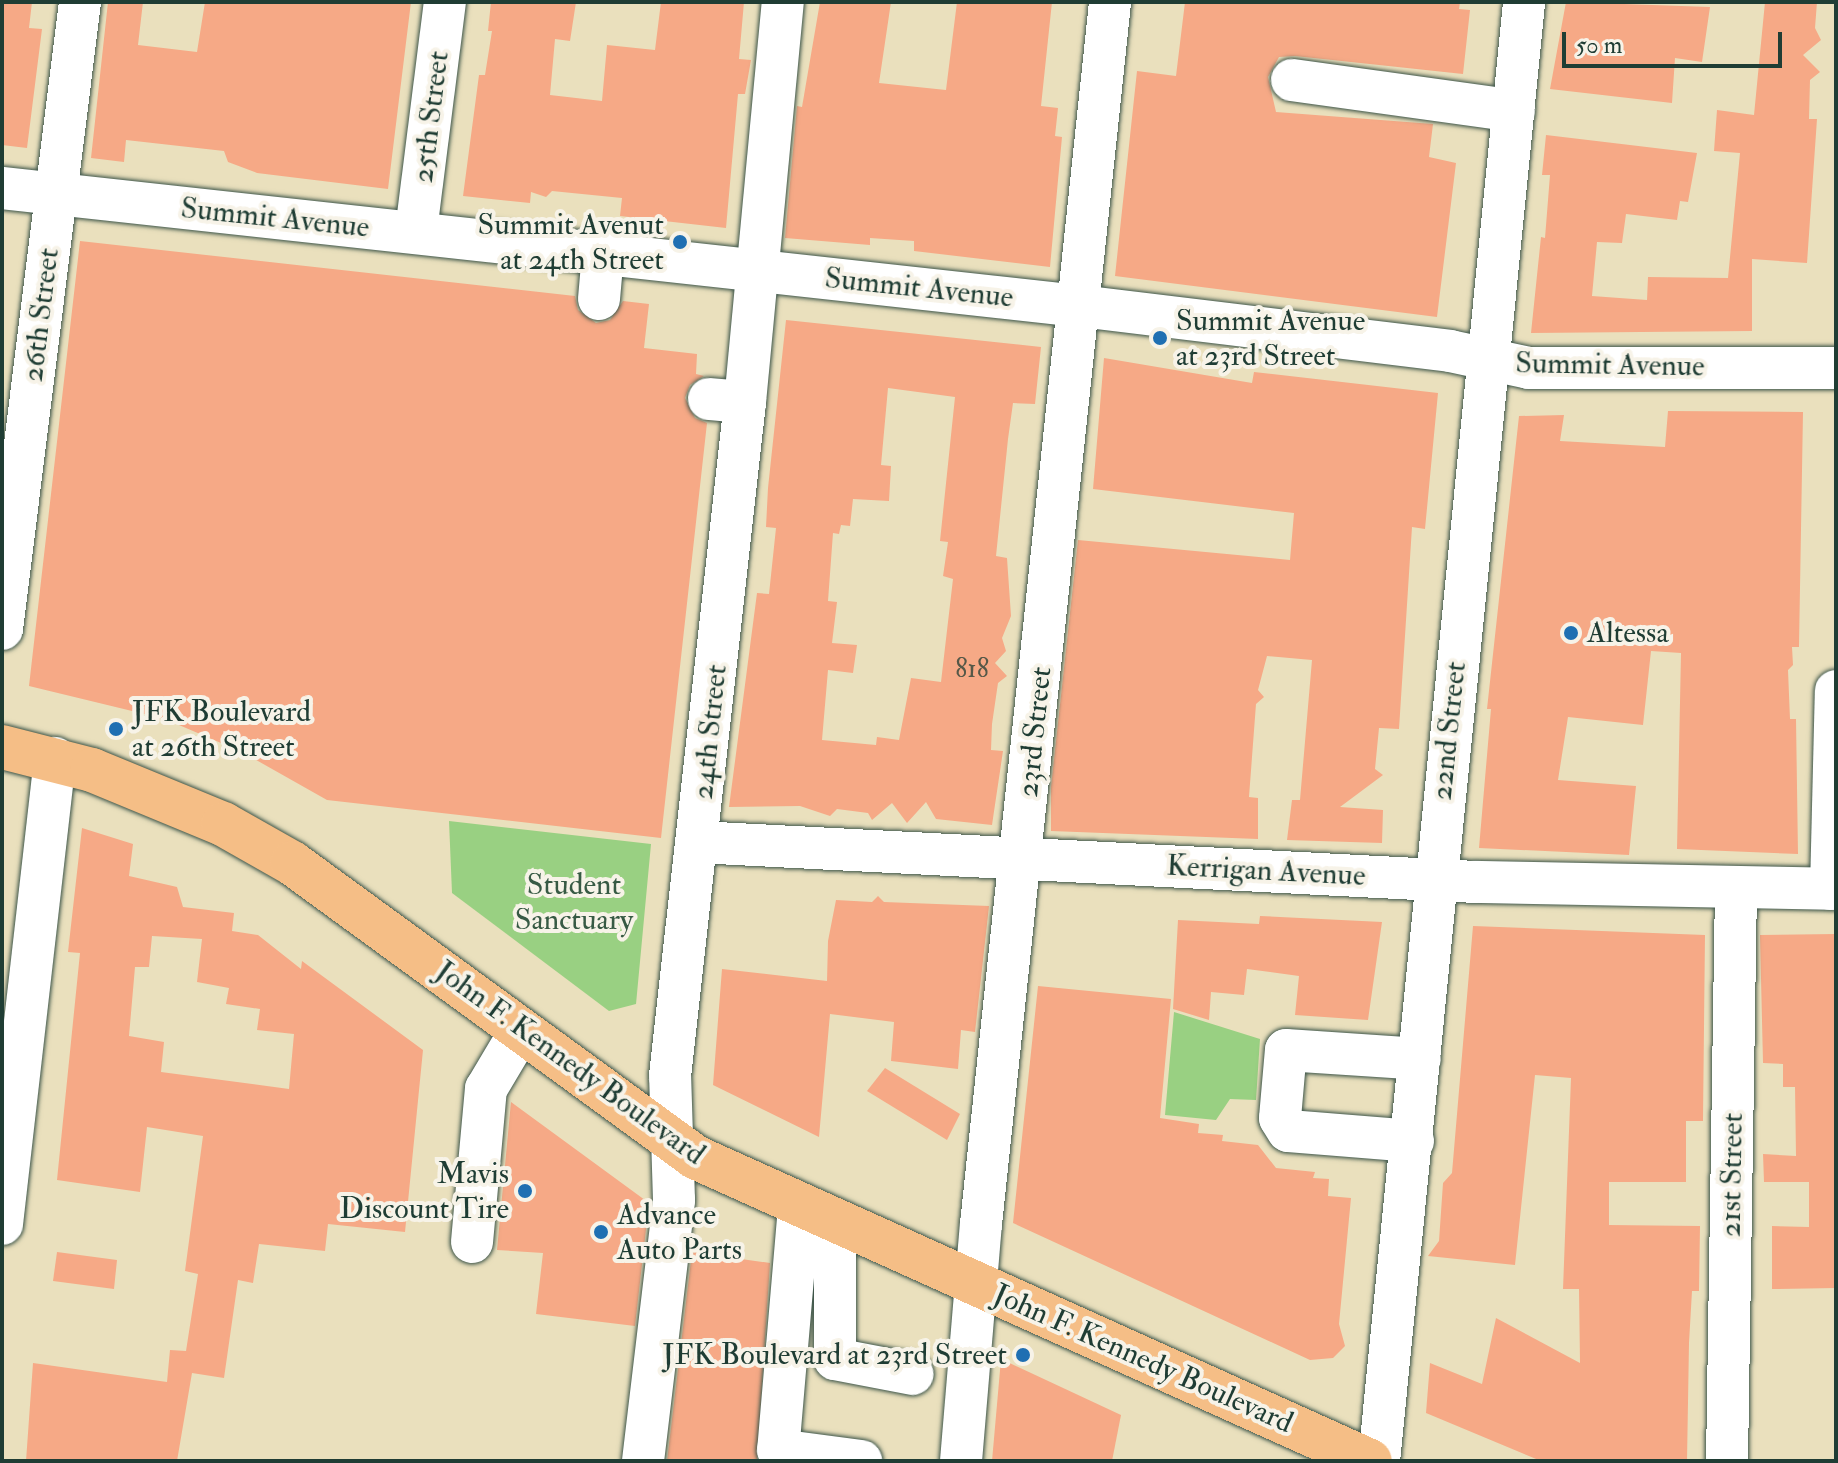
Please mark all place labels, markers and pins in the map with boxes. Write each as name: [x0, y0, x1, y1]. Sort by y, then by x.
place label: Summit Avenut at 24th Street: [478, 207, 664, 278]
marker: Summit Avenut at 24th Street: [671, 233, 689, 251]
place label: Summit Avenue at 23rd Street: [1176, 303, 1365, 374]
marker: Summit Avenue at 23rd Street: [1151, 329, 1169, 347]
place label: Altessa: [1587, 615, 1669, 651]
marker: Altessa: [1562, 624, 1580, 642]
place label: JFK Boulevard at 26th Street: [132, 694, 311, 764]
marker: JFK Boulevard at 26th Street: [107, 720, 125, 738]
place label: Mavis Discount Tire: [339, 1156, 509, 1226]
marker: Mavis Discount Tire: [516, 1182, 534, 1200]
place label: Advance Auto Parts: [617, 1197, 742, 1268]
marker: Advance Auto Parts: [592, 1223, 610, 1241]
place label: JFK Boulevard at 23rd Street: [662, 1337, 1007, 1373]
marker: JFK Boulevard at 23rd Street: [1014, 1346, 1032, 1364]

